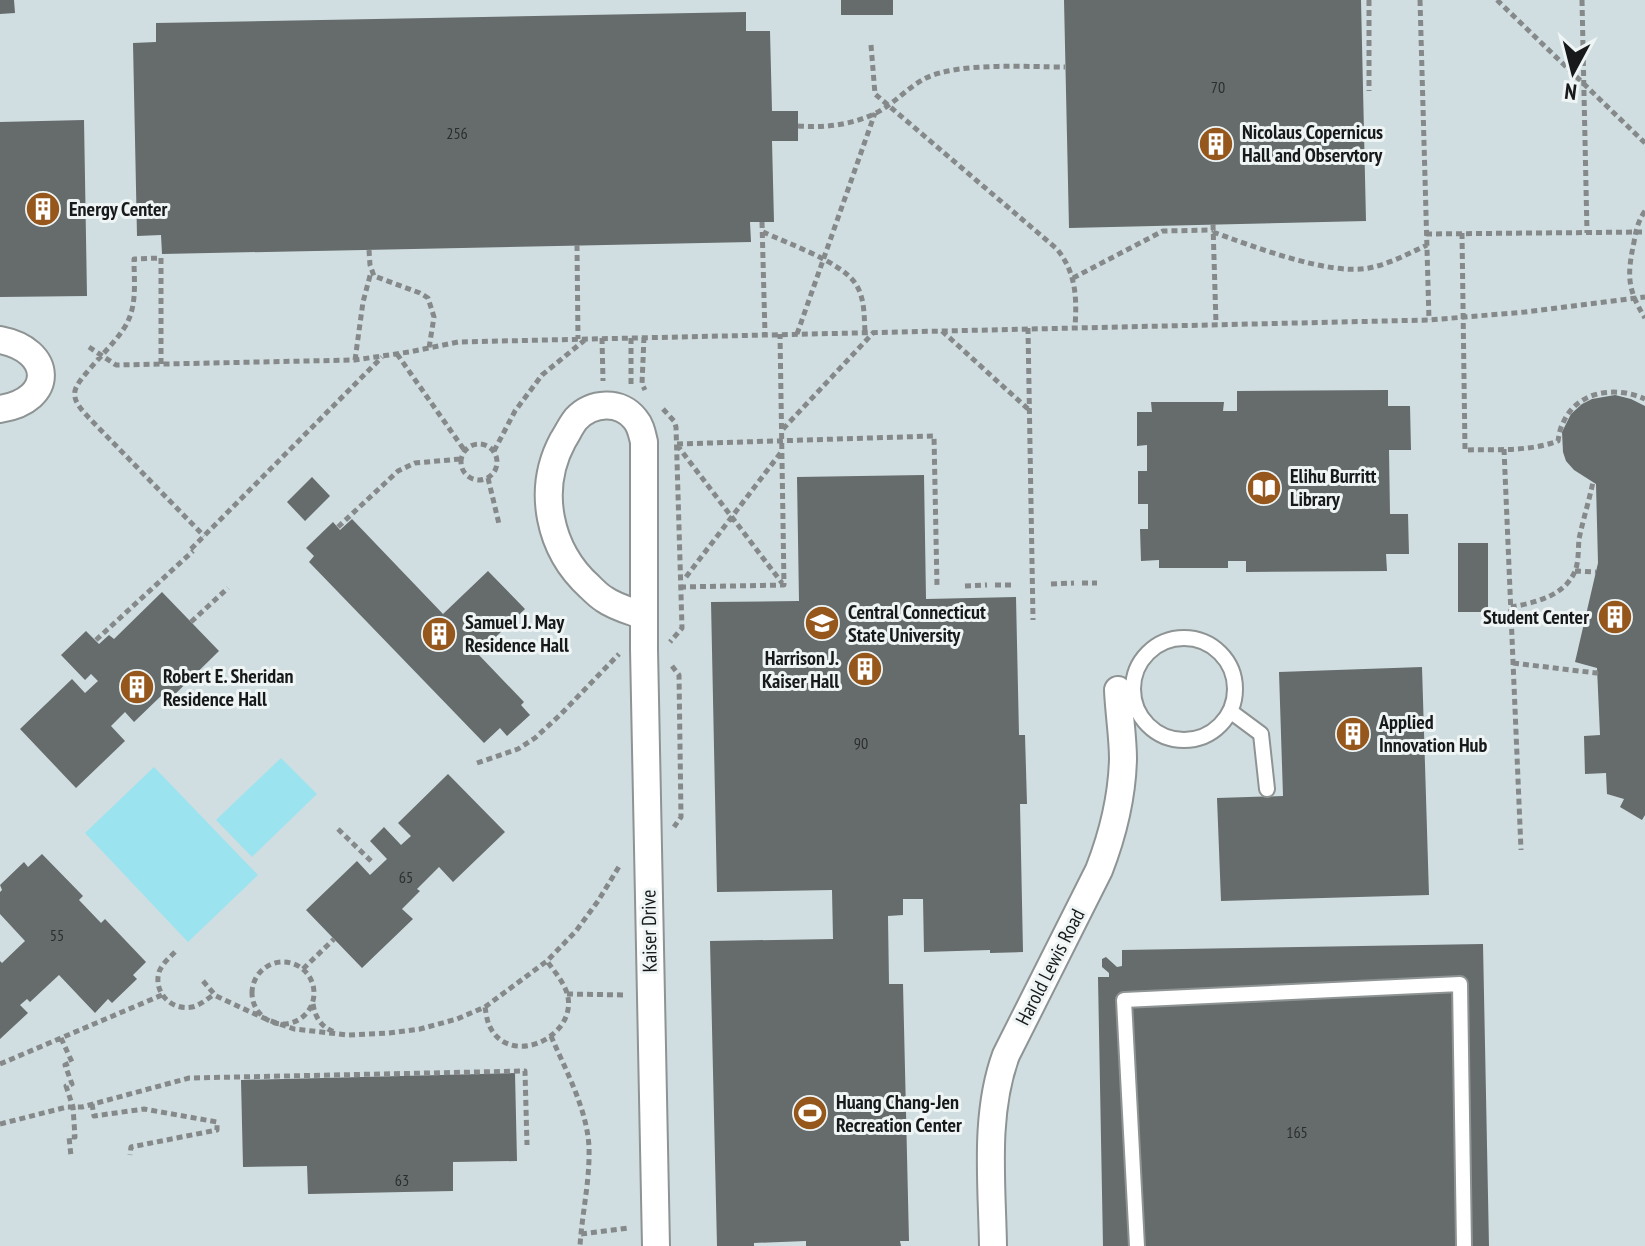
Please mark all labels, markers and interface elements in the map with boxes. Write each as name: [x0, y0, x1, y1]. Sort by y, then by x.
north arrow: [1533, 32, 1613, 112]
house number: 70: [1211, 77, 1225, 97]
text: N: [1563, 77, 1578, 106]
place label: Nicolaus Copernicus Hall and Observtory: [1242, 119, 1383, 168]
house number: 256: [446, 123, 468, 143]
building icon: Nicolaus Copernicus Hall and Observtory: [1197, 125, 1235, 163]
building icon: Energy Center: [24, 190, 62, 228]
place label: Energy Center: [69, 196, 168, 222]
place label: Elihu Burritt Library: [1290, 463, 1377, 512]
library icon: Elihu Burritt Library: [1245, 469, 1283, 507]
building icon: Student Center: [1596, 598, 1634, 636]
place label: Central Connecticut State University: [848, 599, 986, 648]
school or university icon: Central Connecticut State University: [803, 604, 841, 642]
place label: Student Center: [1483, 604, 1589, 630]
place label: Samuel J. May Residence Hall: [465, 609, 569, 658]
building icon: Samuel J. May Residence Hall: [420, 615, 458, 653]
place label: Harrison J. Kaiser Hall: [762, 645, 839, 694]
building icon: Harrison J. Kaiser Hall: [846, 650, 884, 688]
place label: Robert E. Sheridan Residence Hall: [163, 663, 293, 712]
building icon: Robert E. Sheridan Residence Hall: [118, 668, 156, 706]
place label: Applied Innovation Hub: [1378, 709, 1488, 758]
building icon: Applied Innovation Hub: [1334, 715, 1372, 753]
house number: 90: [854, 733, 868, 753]
house number: 65: [399, 867, 413, 887]
street label: Kaiser Drive: [635, 889, 663, 973]
street label: Harold Lewis Road: [1010, 904, 1090, 1030]
house number: 55: [50, 925, 64, 945]
place label: Huang Chang-Jen Recreation Center: [836, 1089, 962, 1138]
sports icon: Huang Chang-Jen Recreation Center: [791, 1094, 829, 1132]
house number: 165: [1286, 1122, 1308, 1142]
house number: 63: [395, 1170, 409, 1190]

